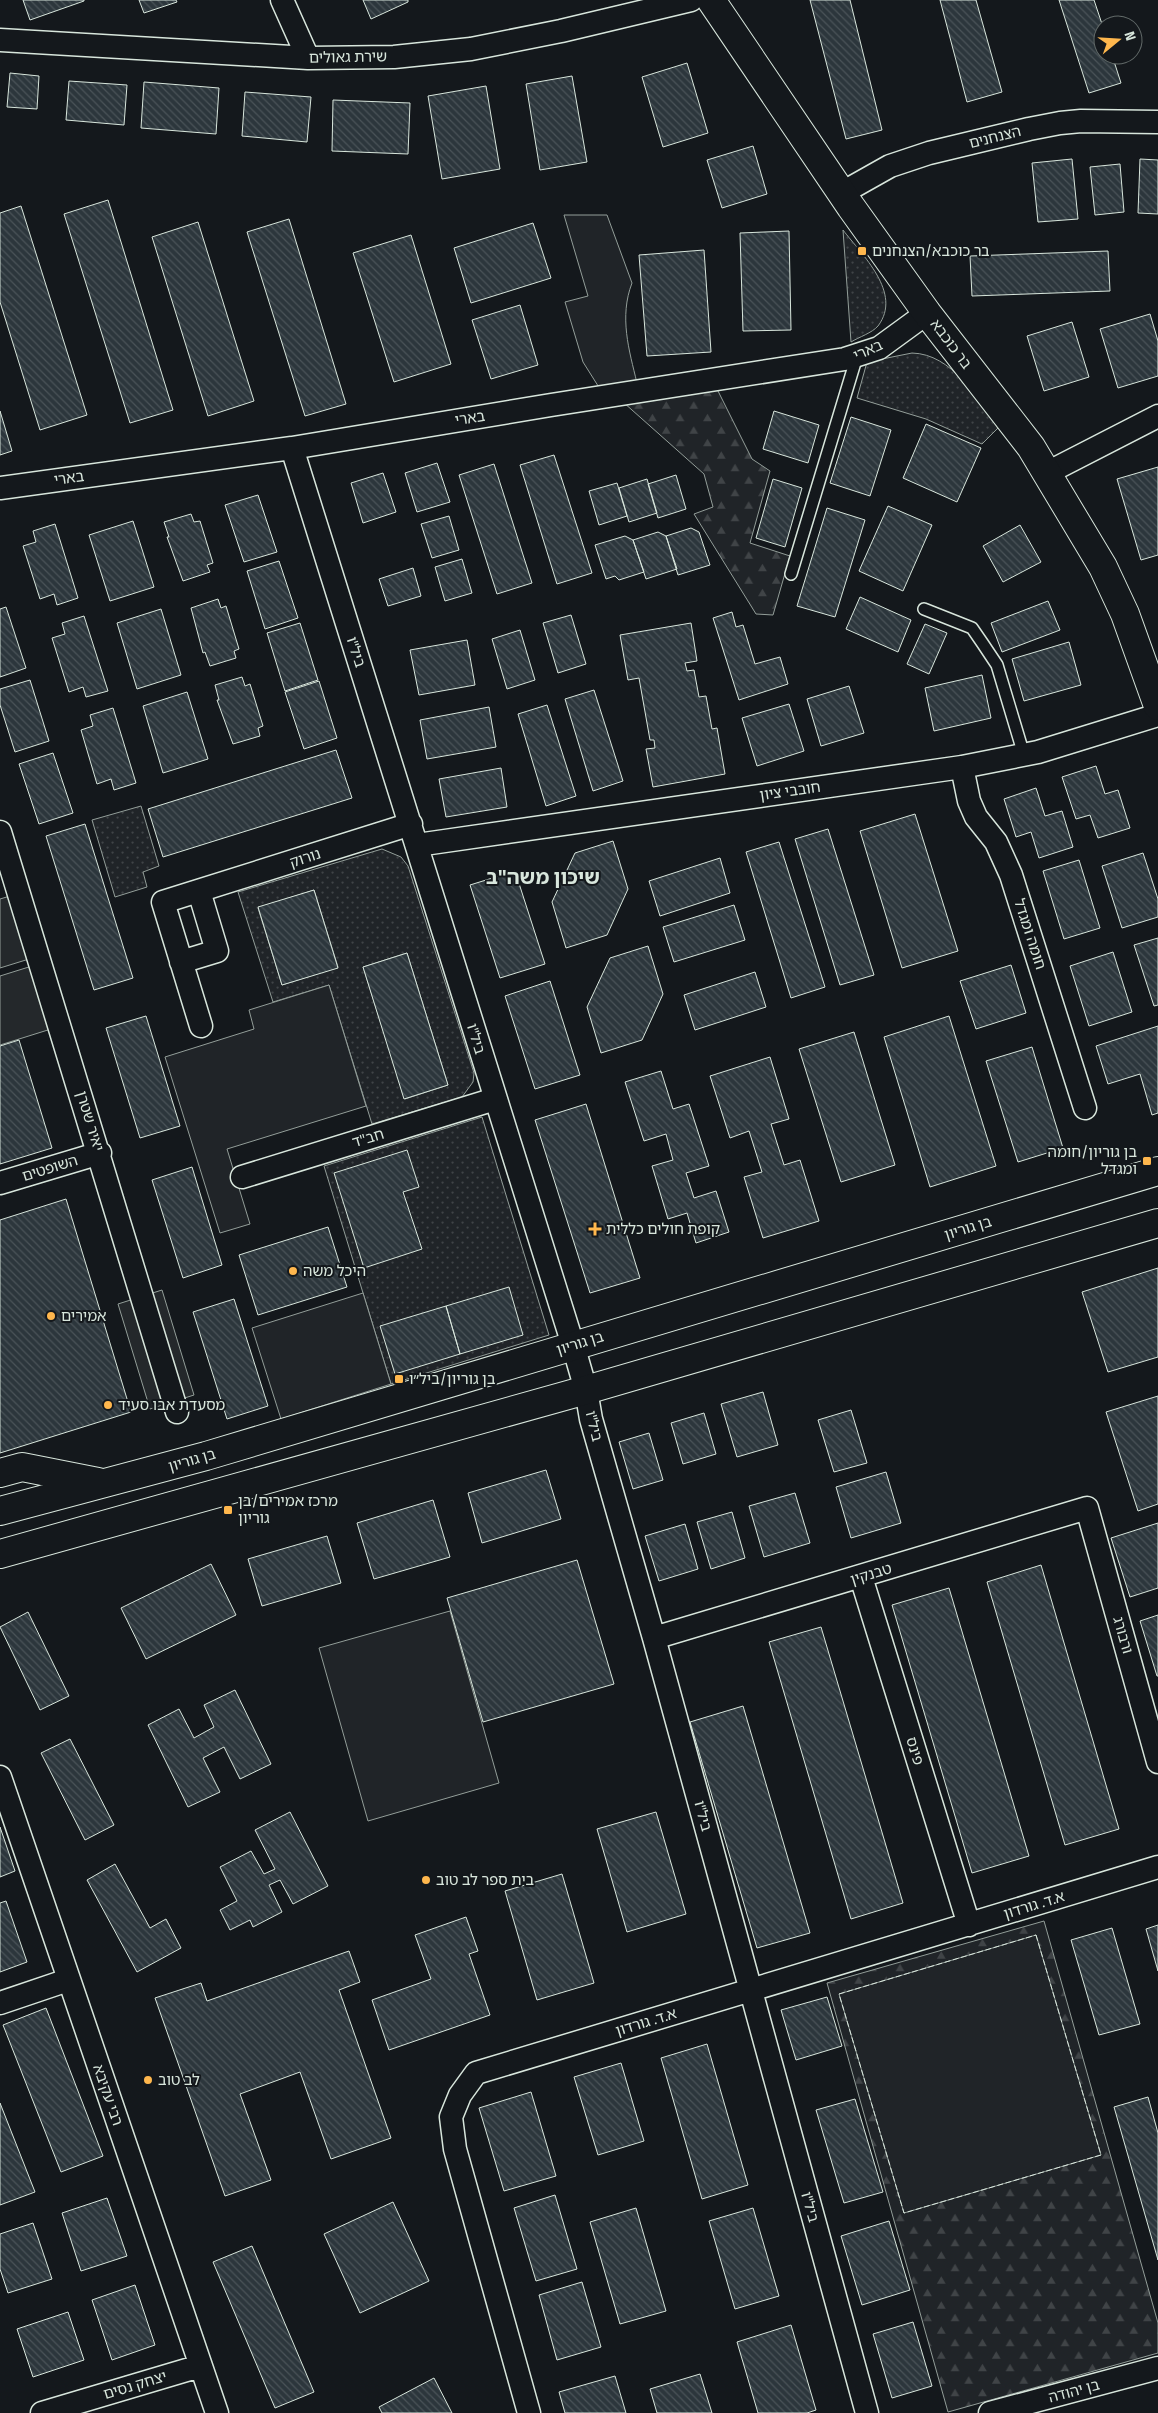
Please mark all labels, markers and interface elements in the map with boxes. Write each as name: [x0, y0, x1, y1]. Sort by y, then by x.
north arrow: [1093, 15, 1143, 65]
text: N: [1121, 30, 1139, 43]
street label: שירת גאולים: [309, 47, 387, 67]
street label: הצנחנים: [967, 122, 1023, 152]
place label: בר כוכבא/הצנחנים: [872, 242, 990, 260]
marker: בר כוכבא/הצנחנים: [856, 245, 868, 257]
street label: בר כוכבא: [926, 316, 976, 373]
street label: בארי: [850, 335, 886, 364]
street label: בארי: [454, 407, 487, 429]
street label: בארי: [53, 467, 86, 489]
street label: ביל"ו: [343, 634, 369, 670]
street label: חובבי ציון: [758, 778, 822, 804]
street label: נורוק: [287, 845, 323, 871]
district label: שיכון משה"ב: [486, 865, 600, 889]
street label: חומה ומגדל: [1010, 896, 1050, 972]
street label: ביל"ו: [463, 1022, 489, 1057]
street label: יאיר שטרן: [72, 1089, 108, 1153]
street label: חב"ד: [350, 1125, 386, 1151]
place label: בן גוריון/חומה ומגדל: [1048, 1143, 1137, 1178]
street label: השופטים: [20, 1151, 80, 1185]
marker: בן גוריון/חומה ומגדל: [1141, 1155, 1153, 1167]
street label: בן גוריון: [942, 1212, 994, 1244]
place label: קופת חולים כללית: [606, 1220, 720, 1238]
marker: קופת חולים כללית: [588, 1222, 602, 1236]
place label: היכל משה: [303, 1262, 366, 1280]
marker: היכל משה: [287, 1265, 299, 1277]
place label: אמירים: [61, 1307, 107, 1325]
marker: אמירים: [45, 1310, 57, 1322]
street label: בן גוריון: [554, 1327, 606, 1359]
place label: בן גוריון/ביל״ו: [409, 1370, 496, 1388]
marker: בן גוריון/ביל״ו: [393, 1373, 405, 1385]
place label: מסעדת אבו סעיד: [118, 1396, 225, 1414]
marker: מסעדת אבו סעיד: [102, 1399, 114, 1411]
street label: ביל"ו: [582, 1409, 607, 1444]
street label: בן גוריון: [166, 1445, 218, 1475]
place label: מרכז אמירים/בן גוריון: [238, 1492, 338, 1527]
marker: מרכז אמירים/בן גוריון: [222, 1504, 234, 1516]
street label: טבנקין: [848, 1559, 894, 1589]
street label: ורבורג: [1109, 1614, 1137, 1656]
street label: פינס: [902, 1735, 928, 1767]
street label: ביל"ו: [690, 1799, 716, 1834]
place label: בית ספר לב טוב: [436, 1871, 535, 1889]
marker: בית ספר לב טוב: [420, 1874, 432, 1886]
street label: א.ד. גורדון: [1001, 1887, 1067, 1923]
street label: א.ד. גורדון: [613, 2004, 679, 2040]
street label: רבי עקיבא: [89, 2062, 127, 2128]
place label: לב טוב: [158, 2071, 200, 2089]
marker: לב טוב: [142, 2074, 154, 2086]
street label: ביל"ו: [797, 2190, 823, 2225]
street label: יצחק נסים: [101, 2367, 169, 2403]
street label: בן יהודה: [1046, 2375, 1102, 2406]

